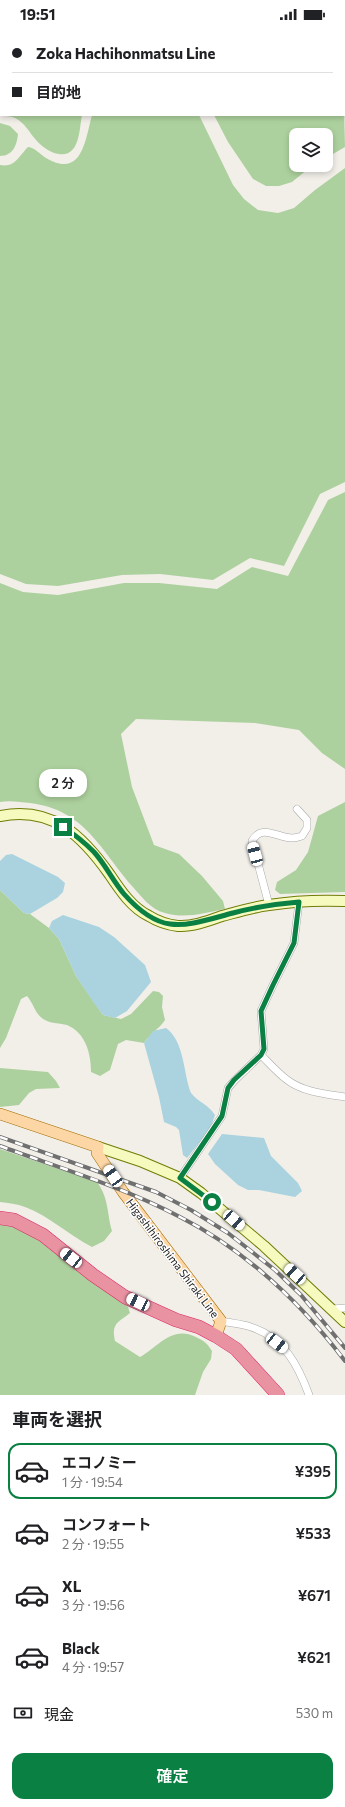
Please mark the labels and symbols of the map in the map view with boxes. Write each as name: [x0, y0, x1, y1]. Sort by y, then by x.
callout: 2 分: [39, 769, 87, 797]
route end: [54, 818, 72, 836]
car: [246, 841, 264, 867]
car: [101, 1163, 125, 1189]
route start: [203, 1193, 221, 1211]
street label: Higashihiroshima Shiraki Line: [124, 1196, 222, 1320]
car: [221, 1208, 247, 1232]
car: [58, 1246, 84, 1270]
car: [282, 1262, 308, 1286]
car: [125, 1291, 151, 1313]
car: [264, 1331, 290, 1355]

